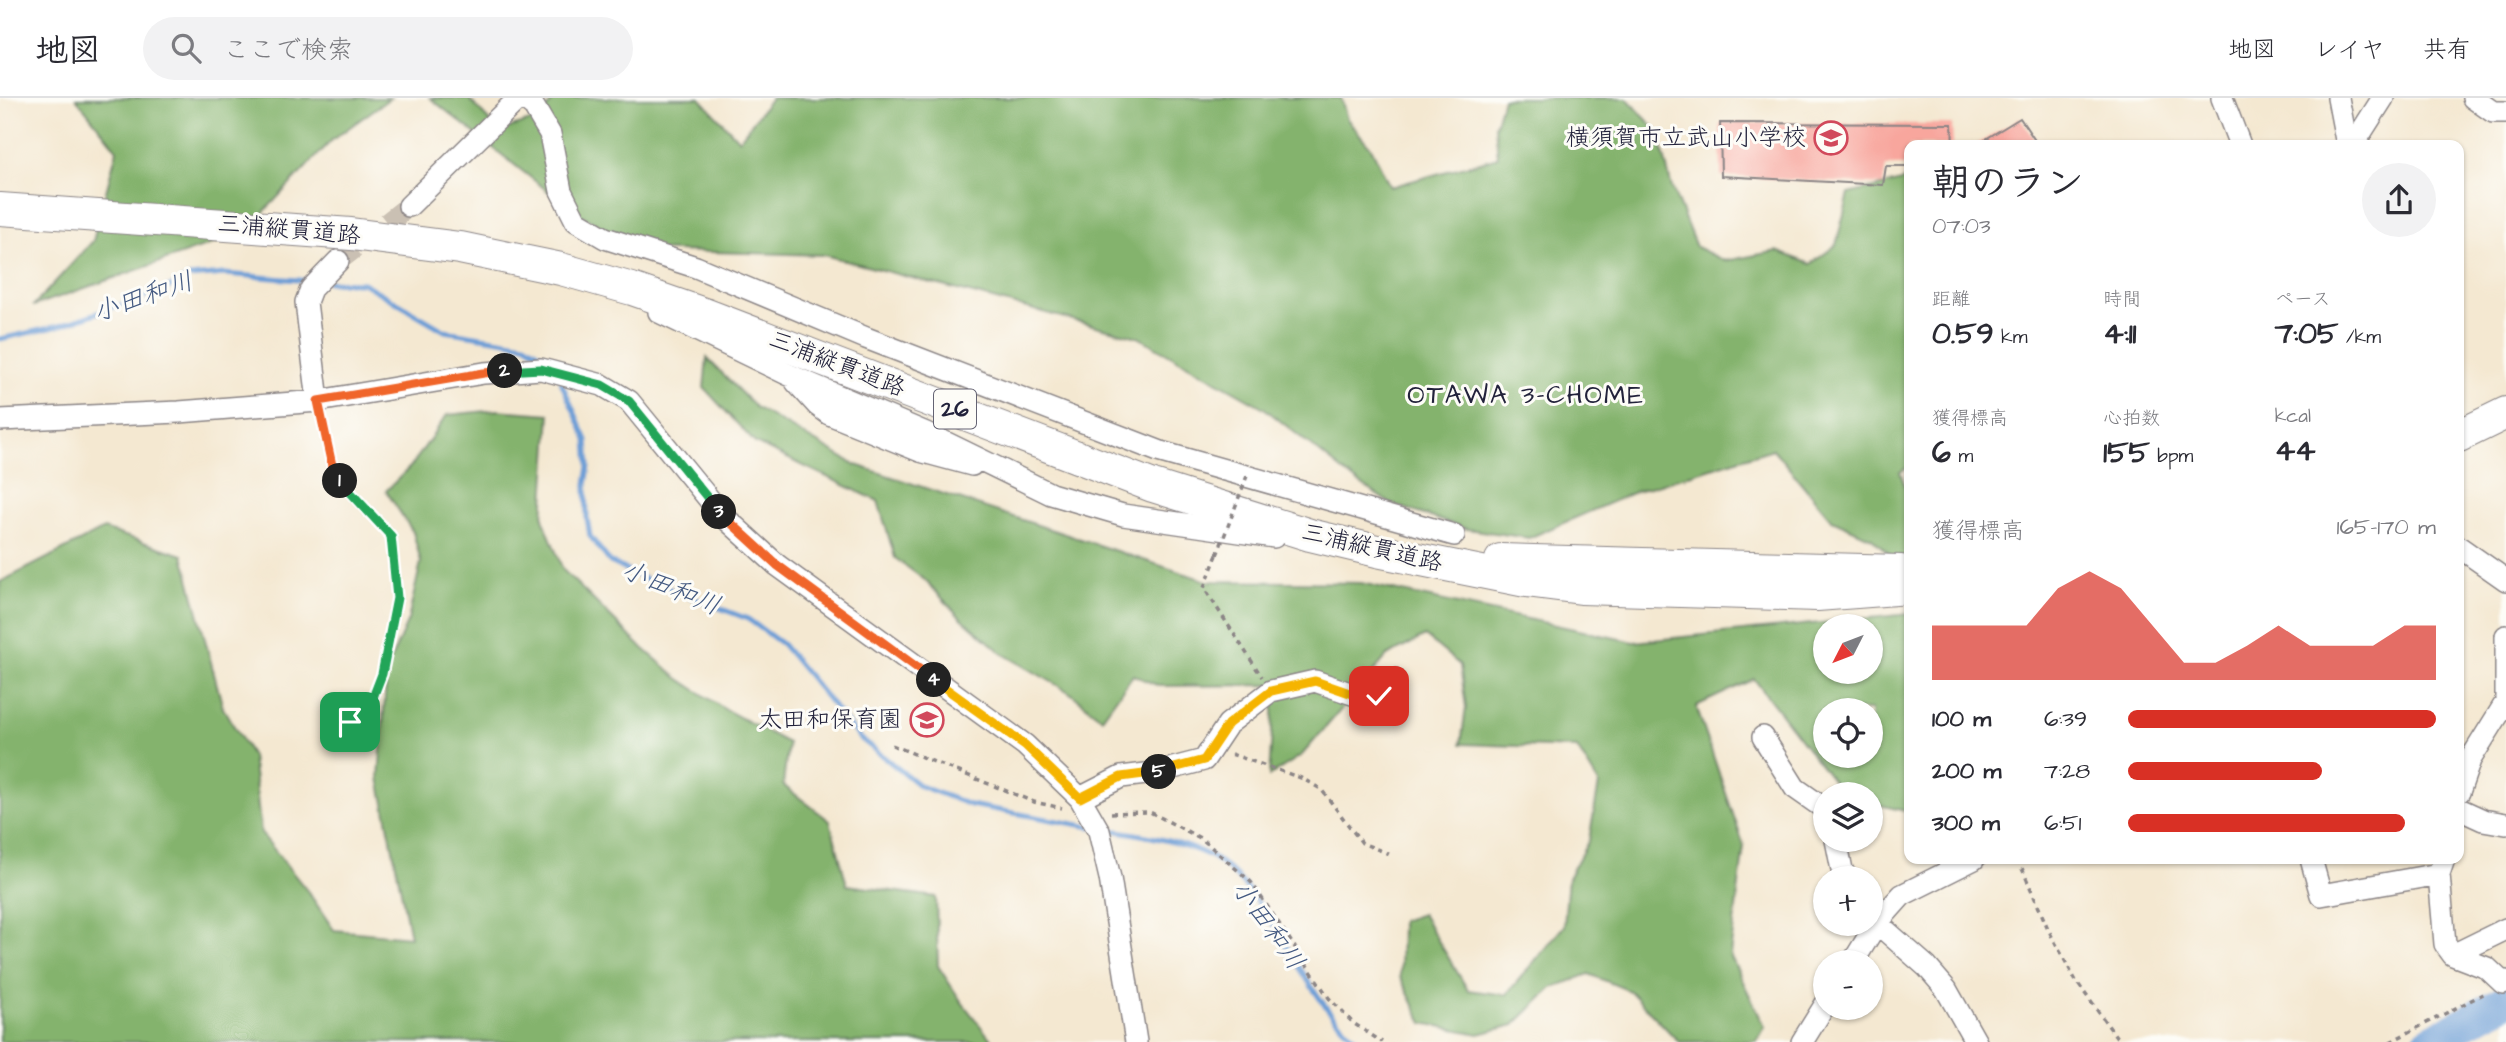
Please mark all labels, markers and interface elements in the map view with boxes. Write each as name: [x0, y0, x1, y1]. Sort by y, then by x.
search box: [143, 17, 633, 80]
text: 地図: [35, 28, 101, 74]
icon: search: [167, 29, 205, 67]
text: ここで検索: [223, 32, 353, 68]
text: 地図: [2228, 33, 2276, 67]
text: レイヤ: [2314, 33, 2385, 67]
text: 共有: [2423, 33, 2471, 67]
school or university icon: 横須賀市立武山小学校: [1812, 119, 1850, 157]
place label: 横須賀市立武山小学校: [1566, 121, 1806, 155]
text: 朝のラン: [1932, 158, 2084, 210]
button: share: [2362, 163, 2436, 237]
street label: 三浦縦貫道路: [216, 207, 362, 253]
text: 07:03: [1932, 210, 1991, 242]
water label: 小田和川: [88, 263, 198, 331]
text: 距離: [1932, 286, 1970, 313]
text: 時間: [2103, 286, 2141, 313]
text: ペース: [2275, 286, 2331, 313]
text: 0.59: [1932, 313, 1993, 355]
text: 4:11: [2103, 313, 2136, 355]
text: 7:05: [2275, 313, 2338, 355]
street label: 三浦縦貫道路: [764, 322, 910, 406]
text: km: [1993, 324, 2028, 351]
text: /km: [2338, 324, 2381, 351]
pin: 2: [488, 354, 522, 388]
text: 2: [499, 357, 510, 384]
district label: OTAWA 3-CHOME: [1407, 377, 1645, 413]
road number: 26: [934, 390, 976, 428]
text: kcal: [2275, 403, 2311, 430]
text: 獲得標高: [1932, 405, 2008, 432]
text: 心拍数: [2103, 405, 2160, 432]
text: 44: [2275, 430, 2316, 472]
text: 6: [1932, 432, 1951, 474]
text: 155: [2103, 432, 2150, 474]
text: m: [1951, 443, 1973, 470]
text: bpm: [2150, 443, 2193, 470]
pin: 1: [322, 464, 358, 498]
text: 1: [338, 467, 341, 494]
pin: 3: [702, 494, 736, 530]
text: 3: [714, 498, 723, 525]
text: 165–170 m: [2336, 511, 2436, 543]
street label: 三浦縦貫道路: [1298, 515, 1446, 581]
text: 獲得標高: [1932, 515, 2024, 547]
water label: 小田和川: [616, 552, 726, 624]
north arrow: [1813, 614, 1883, 684]
map controls: [1813, 614, 1883, 1020]
pin: 4: [916, 662, 951, 698]
text: 4: [927, 666, 940, 693]
pin: [1349, 666, 1409, 726]
icon: check: [1360, 677, 1398, 715]
pin: [320, 692, 380, 752]
button: locate: [1813, 698, 1883, 768]
school or university icon: 太田和保育園: [908, 701, 946, 739]
icon: arrive: [331, 703, 369, 741]
place label: 太田和保育園: [758, 703, 902, 737]
text: 100 m: [1932, 703, 1991, 735]
text: 6:39: [2044, 703, 2087, 735]
pin: 5: [1142, 754, 1176, 790]
text: 200 m: [1932, 755, 2001, 787]
text: 7:28: [2044, 755, 2090, 787]
text: 5: [1152, 758, 1165, 785]
button: layers: [1813, 782, 1883, 852]
text: 300 m: [1932, 807, 2000, 839]
text: 6:51: [2044, 807, 2082, 839]
button: +: [1813, 866, 1883, 936]
water label: 小田和川: [1223, 872, 1313, 978]
button: −: [1813, 950, 1883, 1020]

